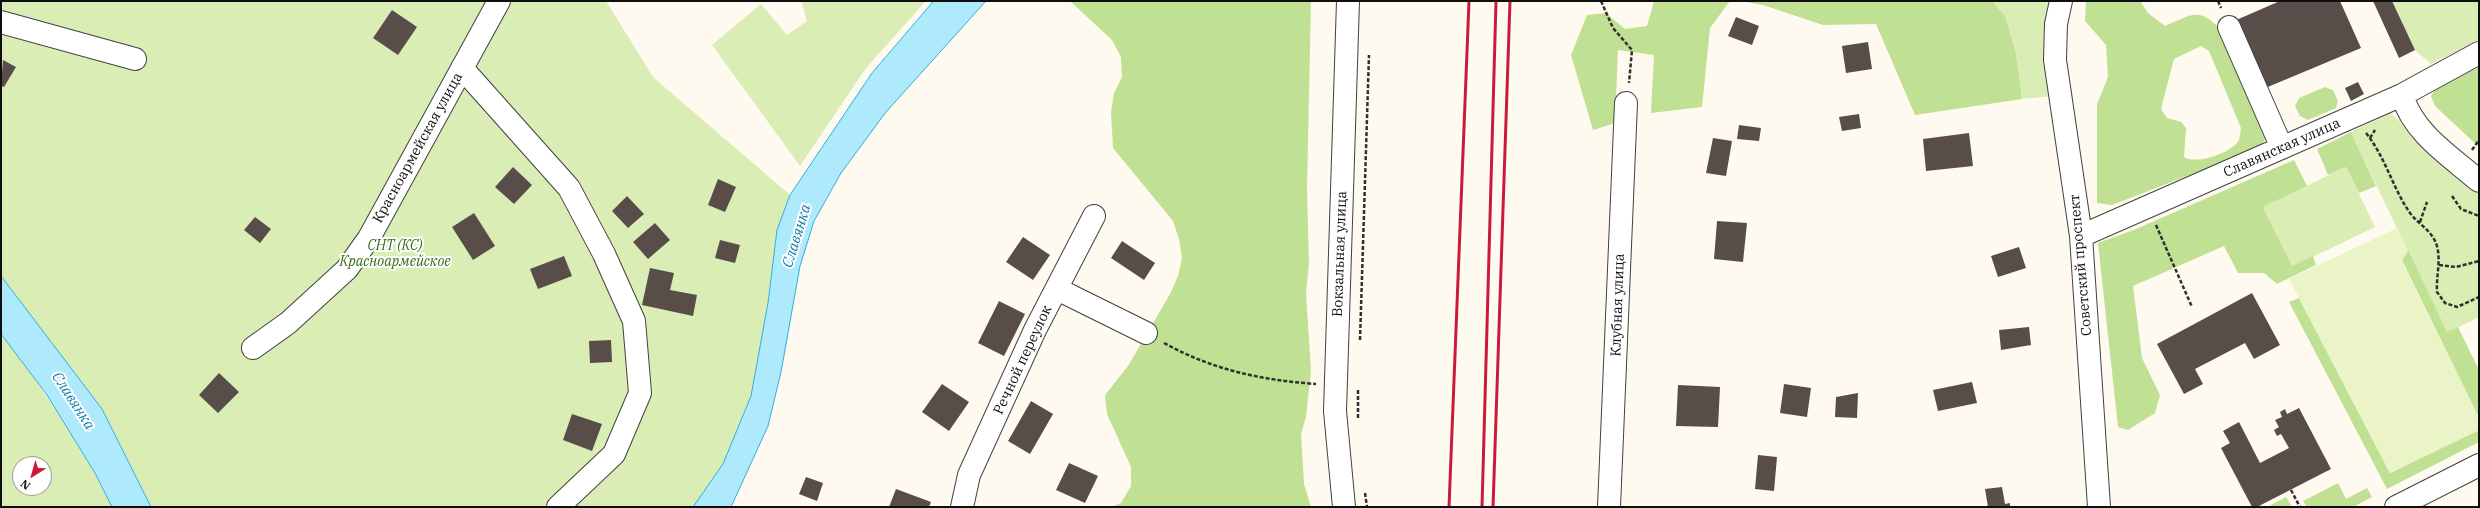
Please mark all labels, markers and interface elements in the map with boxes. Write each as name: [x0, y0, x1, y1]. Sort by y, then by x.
street label: Красноармейская улица: [370, 70, 466, 226]
street label: Славянская улица: [2221, 115, 2343, 181]
street label: Вокзальная улица: [1329, 191, 1351, 317]
street label: Советский проспект: [2066, 193, 2096, 337]
water label: Славянка: [779, 202, 815, 270]
park label: СНТ (КС) Красноармейское: [339, 238, 451, 270]
street label: Клубная улица: [1608, 253, 1628, 357]
street label: Речной переулок: [990, 303, 1056, 417]
water label: Славянка: [48, 369, 98, 433]
north arrow: [12, 456, 52, 496]
text: N: [18, 477, 33, 493]

